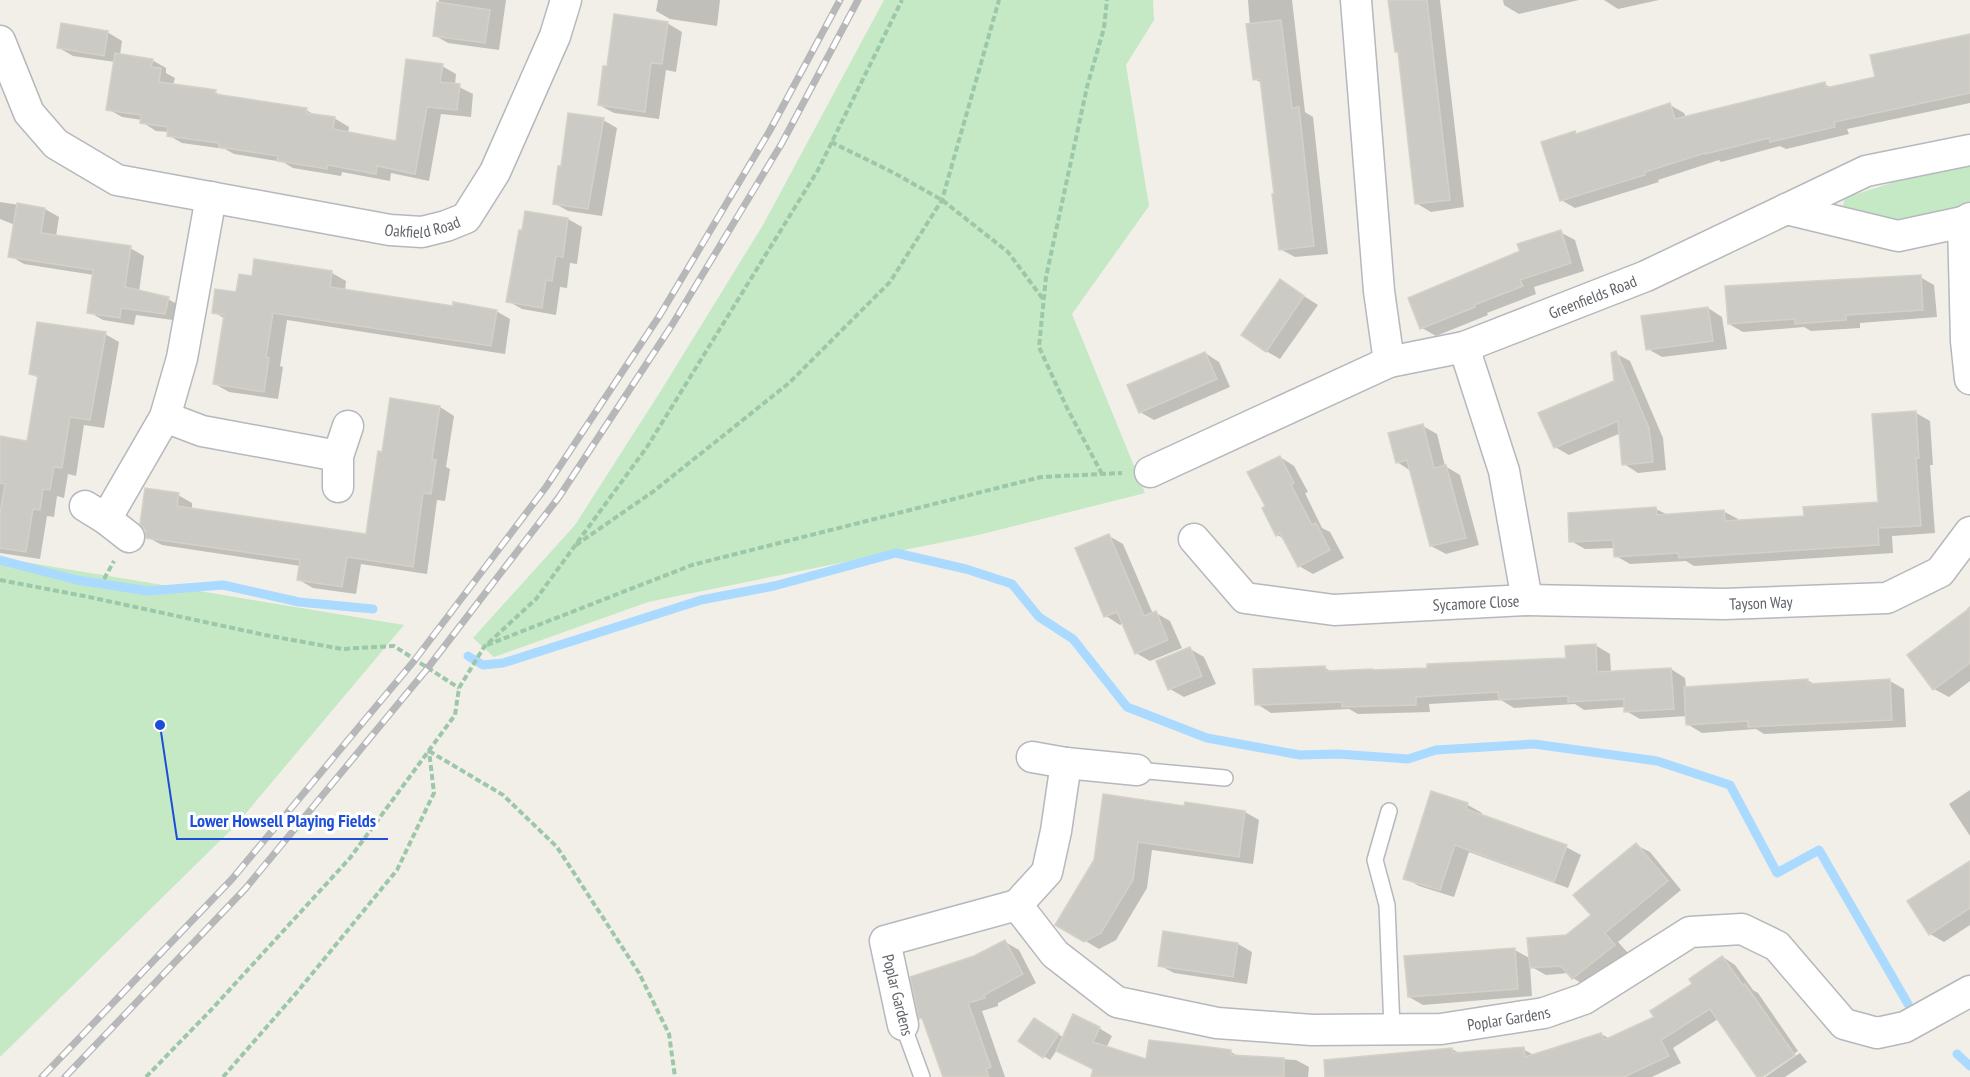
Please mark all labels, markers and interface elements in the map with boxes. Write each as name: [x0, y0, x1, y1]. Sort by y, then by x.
street label: Oakfield Road: [383, 211, 463, 242]
street label: Greenfields Road: [1546, 271, 1639, 323]
street label: Sycamore Close: [1432, 590, 1520, 615]
street label: Tayson Way: [1729, 591, 1793, 614]
callout: Lower Howsell Playing Fields: [177, 803, 388, 839]
text: Lower Howsell Playing Fields: [190, 809, 376, 832]
street label: Poplar Gardens: [878, 952, 918, 1038]
street label: Poplar Gardens: [1466, 1002, 1553, 1035]

